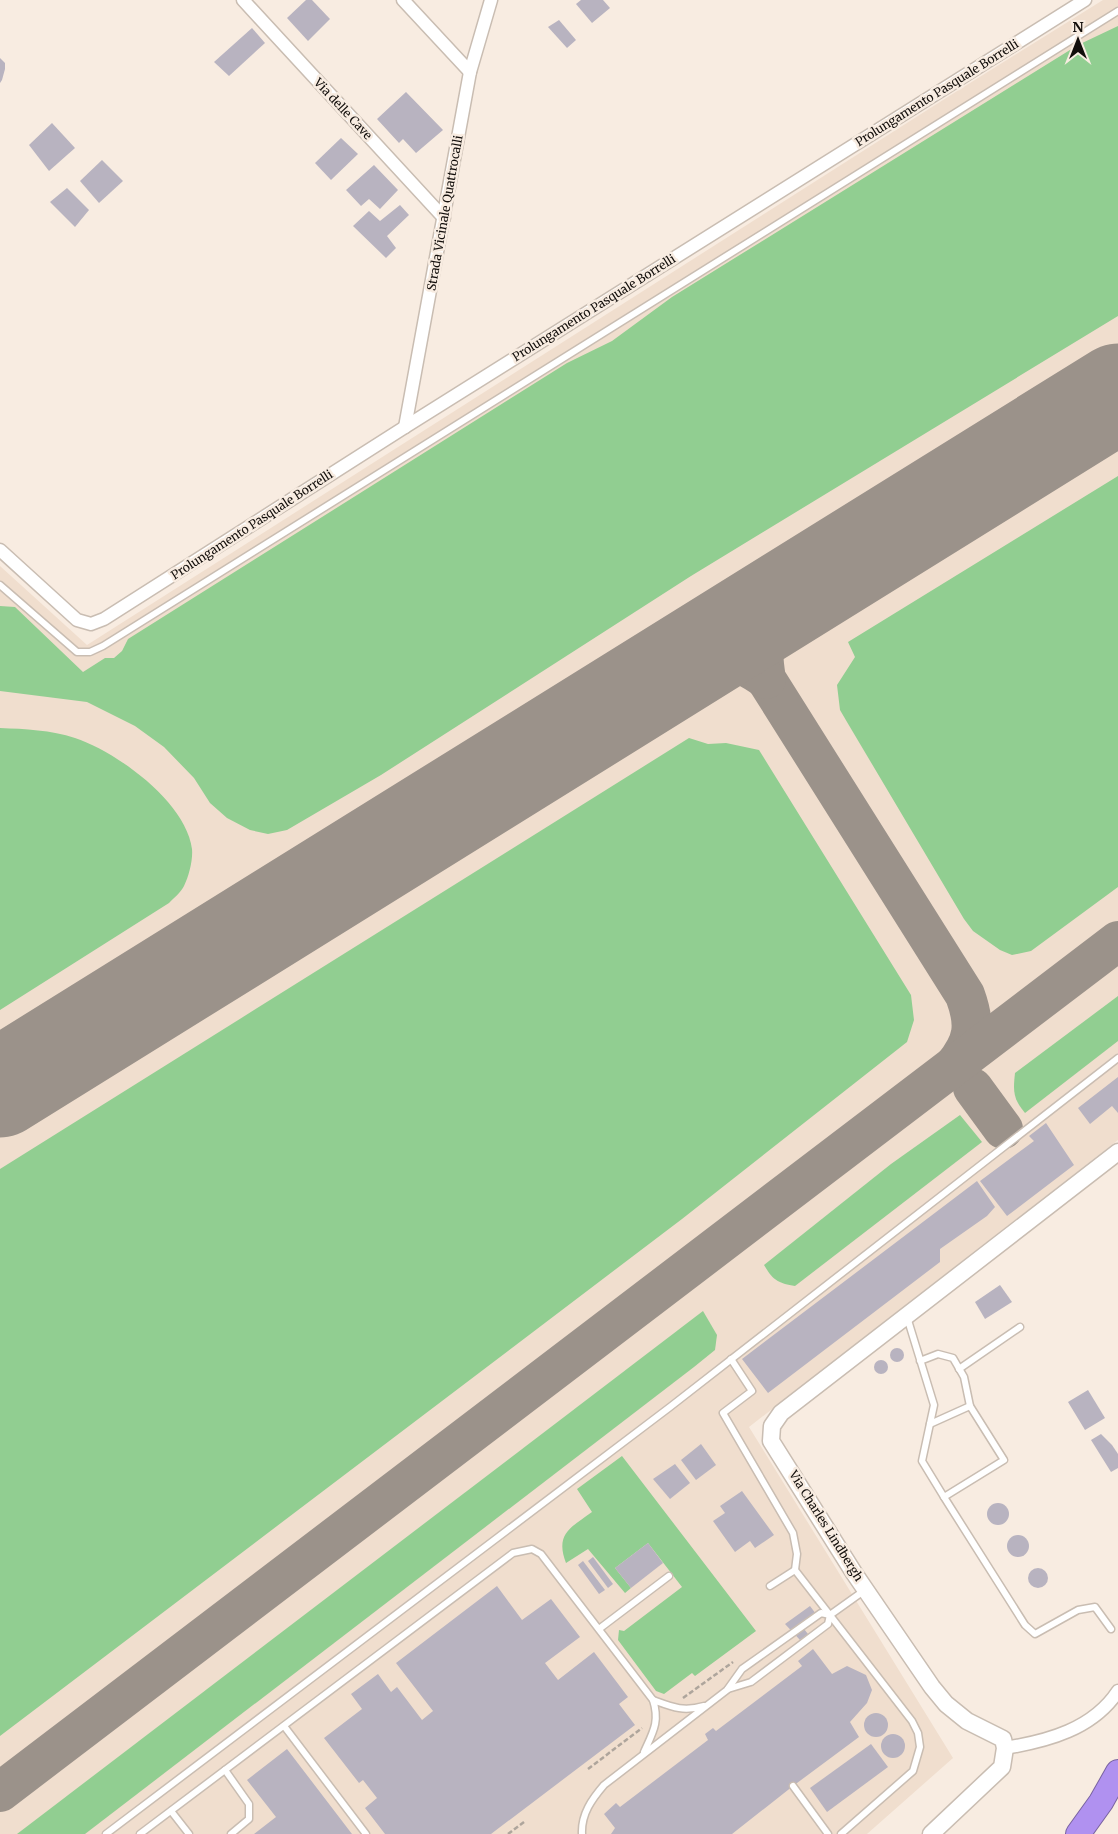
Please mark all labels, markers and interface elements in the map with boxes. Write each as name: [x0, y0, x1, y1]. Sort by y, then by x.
north arrow: [1053, 15, 1103, 65]
text: N: [1072, 18, 1084, 36]
street label: Prolungamento Pasquale Borrelli: [852, 36, 1021, 149]
street label: Via delle Cave: [310, 74, 376, 142]
street label: Strada Vicinale Quattrocalli: [423, 134, 466, 292]
street label: Prolungamento Pasquale Borrelli: [509, 251, 678, 364]
street label: Prolungamento Pasquale Borrelli: [168, 467, 335, 583]
street label: Via Charles Lindbergh: [786, 1467, 867, 1584]

